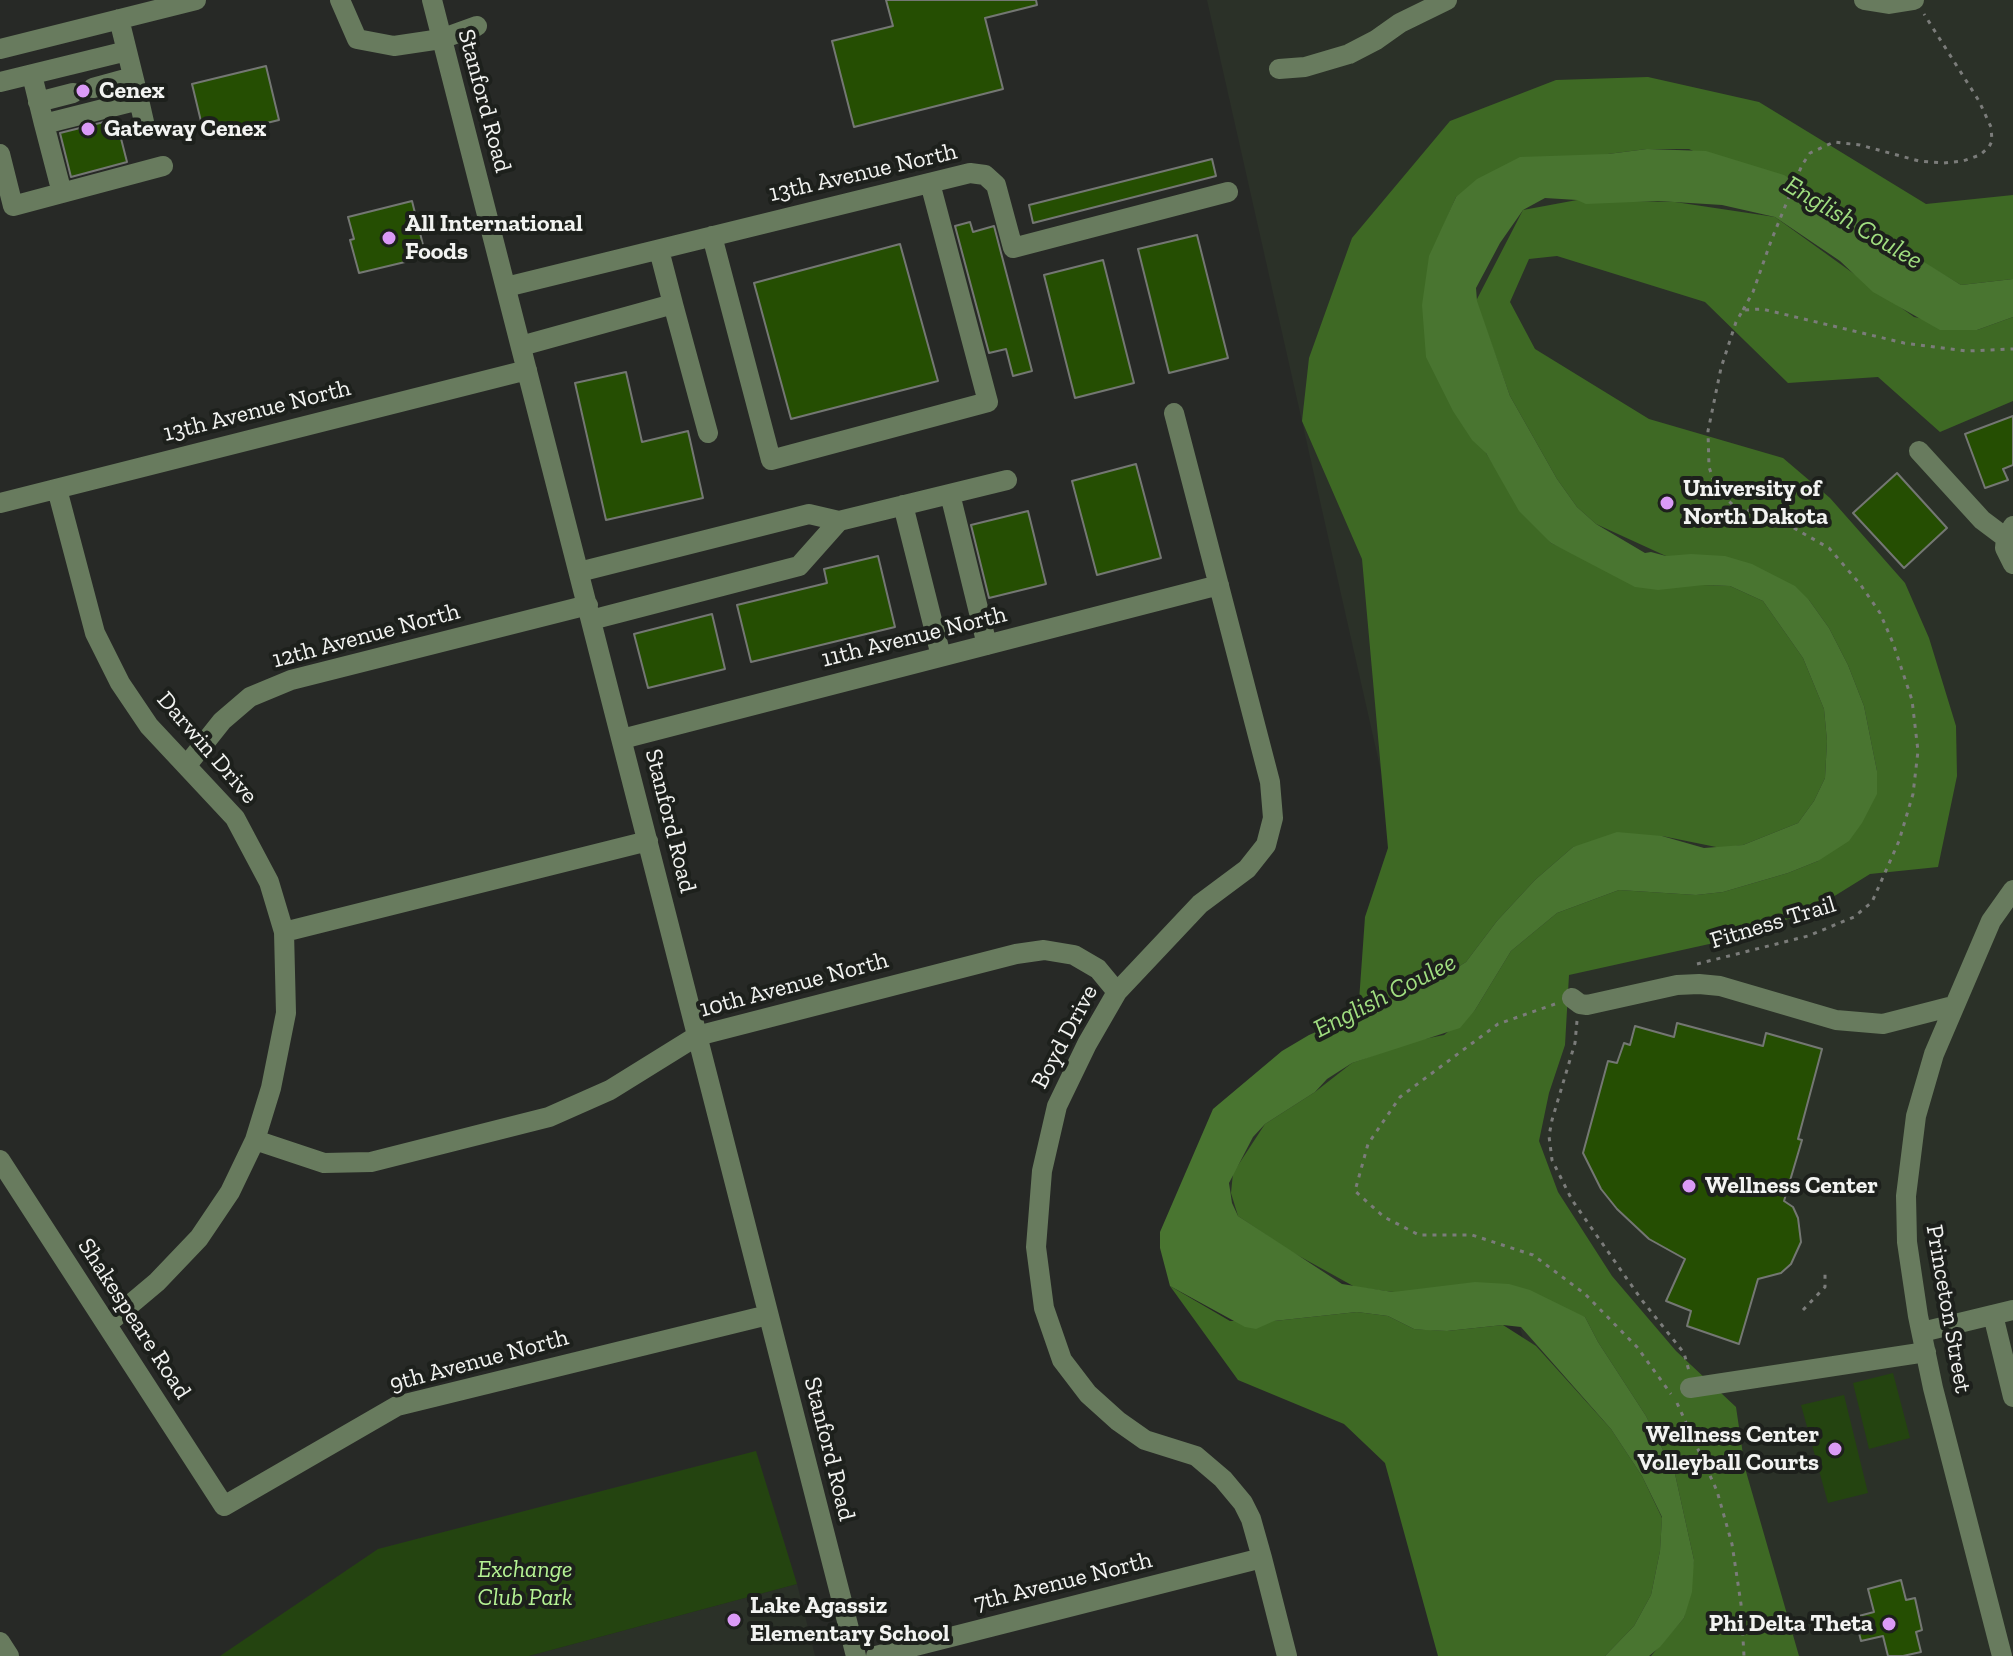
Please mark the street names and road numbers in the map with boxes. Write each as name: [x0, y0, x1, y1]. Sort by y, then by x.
street label: Stanford Road: [451, 26, 517, 176]
street label: 13th Avenue North: [766, 137, 960, 209]
street label: 13th Avenue North: [160, 374, 354, 448]
street label: 12th Avenue North: [269, 597, 463, 675]
street label: 11th Avenue North: [818, 600, 1010, 674]
street label: Darwin Drive: [150, 686, 264, 810]
street label: Stanford Road: [638, 746, 702, 896]
street label: Fitness Trail: [1707, 890, 1839, 956]
street label: 10th Avenue North: [696, 946, 892, 1024]
street label: Boyd Drive: [1026, 980, 1104, 1094]
street label: Princeton Street: [1919, 1223, 1977, 1395]
street label: Shakespeare Road: [71, 1233, 197, 1405]
street label: 9th Avenue North: [386, 1323, 572, 1399]
street label: Stanford Road: [797, 1374, 861, 1524]
street label: 7th Avenue North: [971, 1546, 1155, 1618]

